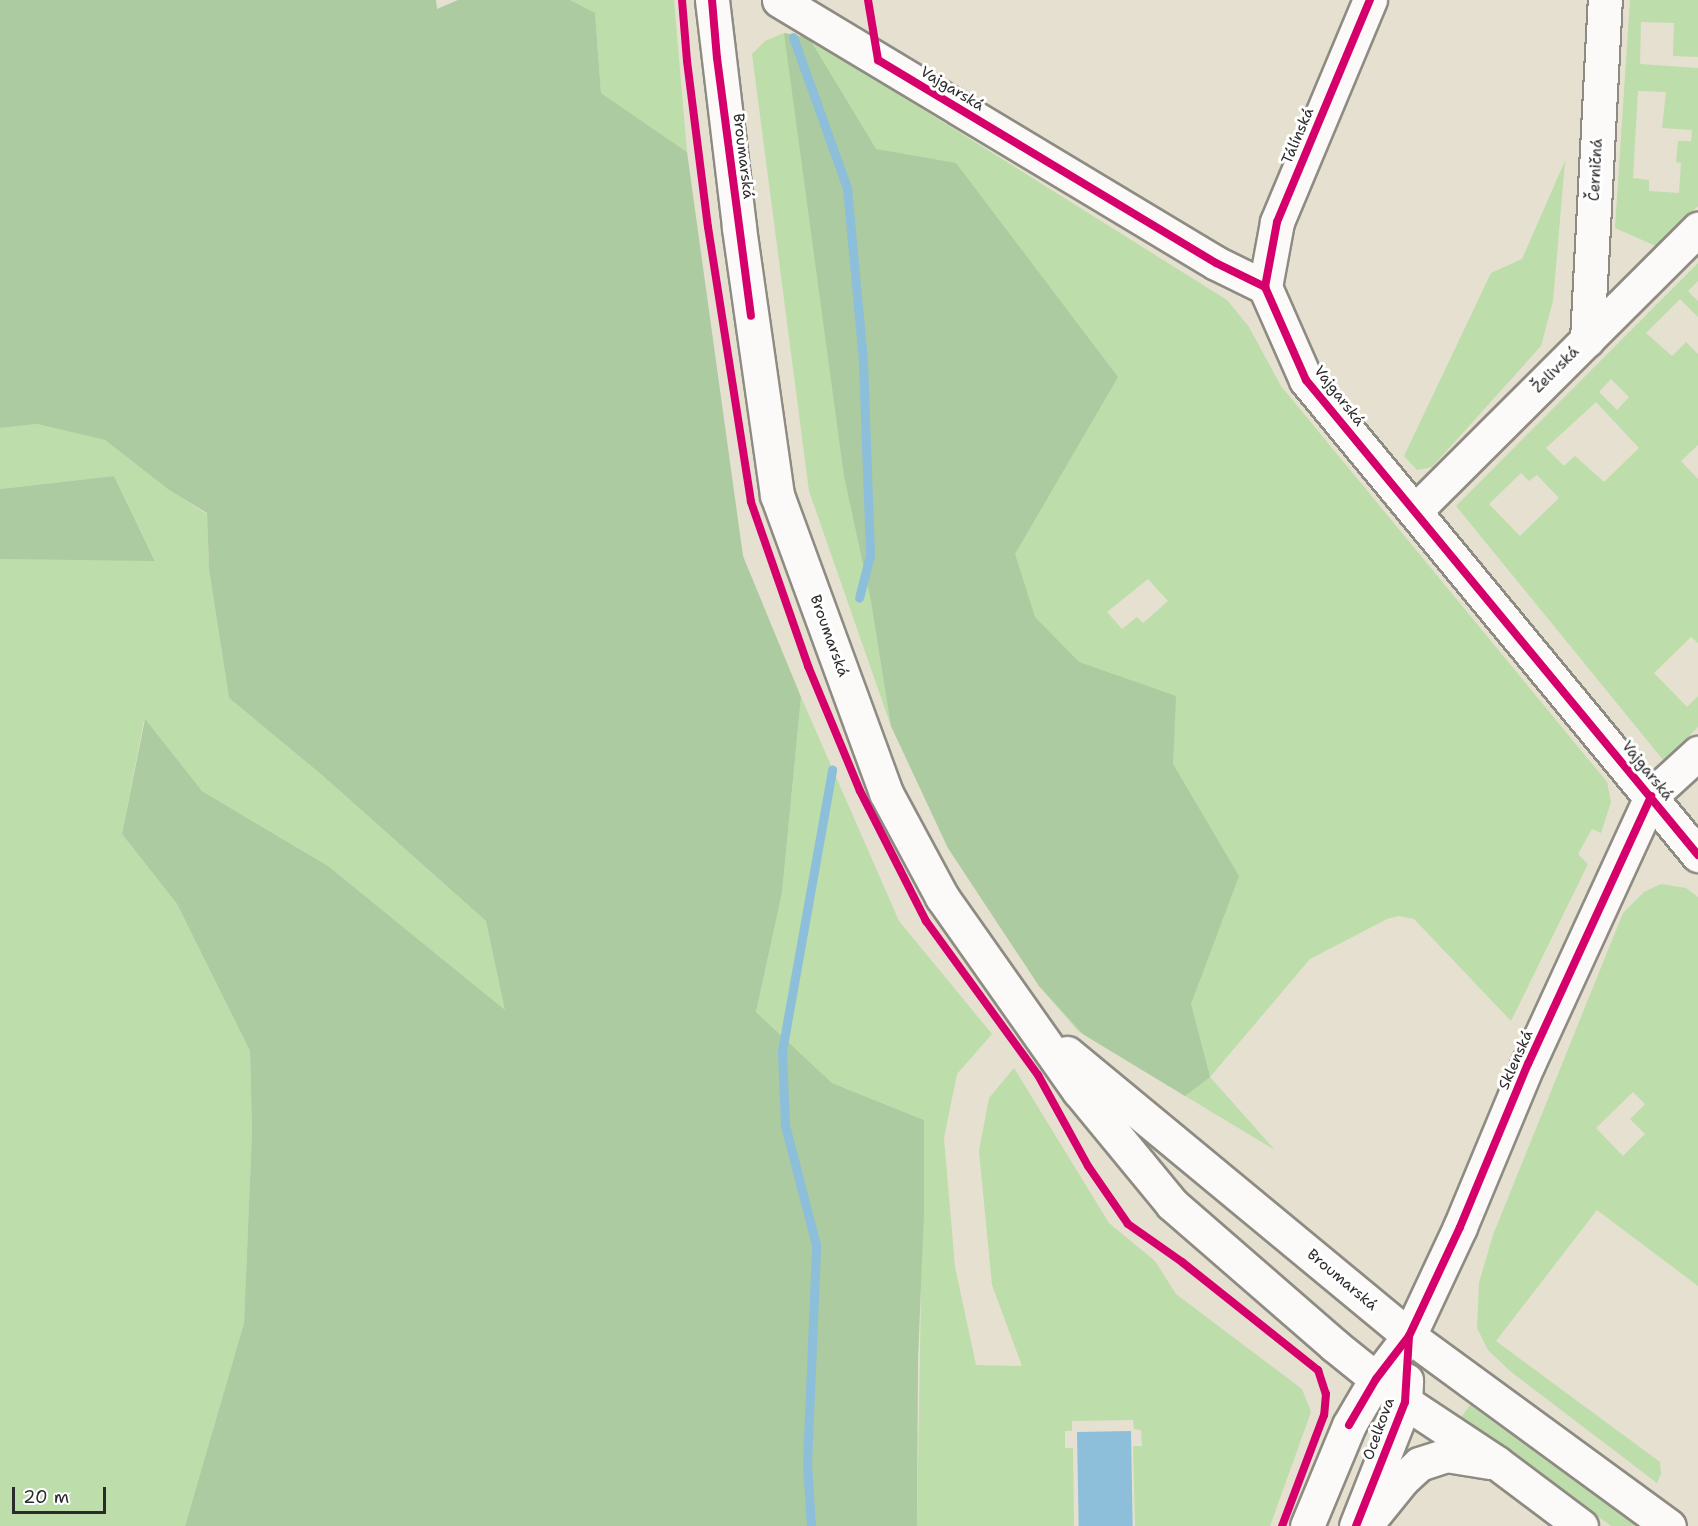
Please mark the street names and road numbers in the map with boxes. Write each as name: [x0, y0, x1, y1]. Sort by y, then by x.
street label: Vajgarská: [917, 63, 987, 115]
street label: Tálínská: [1278, 105, 1318, 167]
street label: Broumarská: [729, 112, 757, 200]
street label: Černičná: [1585, 138, 1607, 202]
street label: Želivská: [1529, 343, 1583, 397]
street label: Vajgarská: [1310, 362, 1368, 430]
street label: Broumarská: [806, 593, 852, 679]
street label: Vajgarská: [1618, 738, 1676, 804]
street label: Sklenská: [1495, 1027, 1537, 1093]
street label: Broumarská: [1303, 1245, 1381, 1315]
street label: Ocelkova: [1359, 1395, 1399, 1463]

